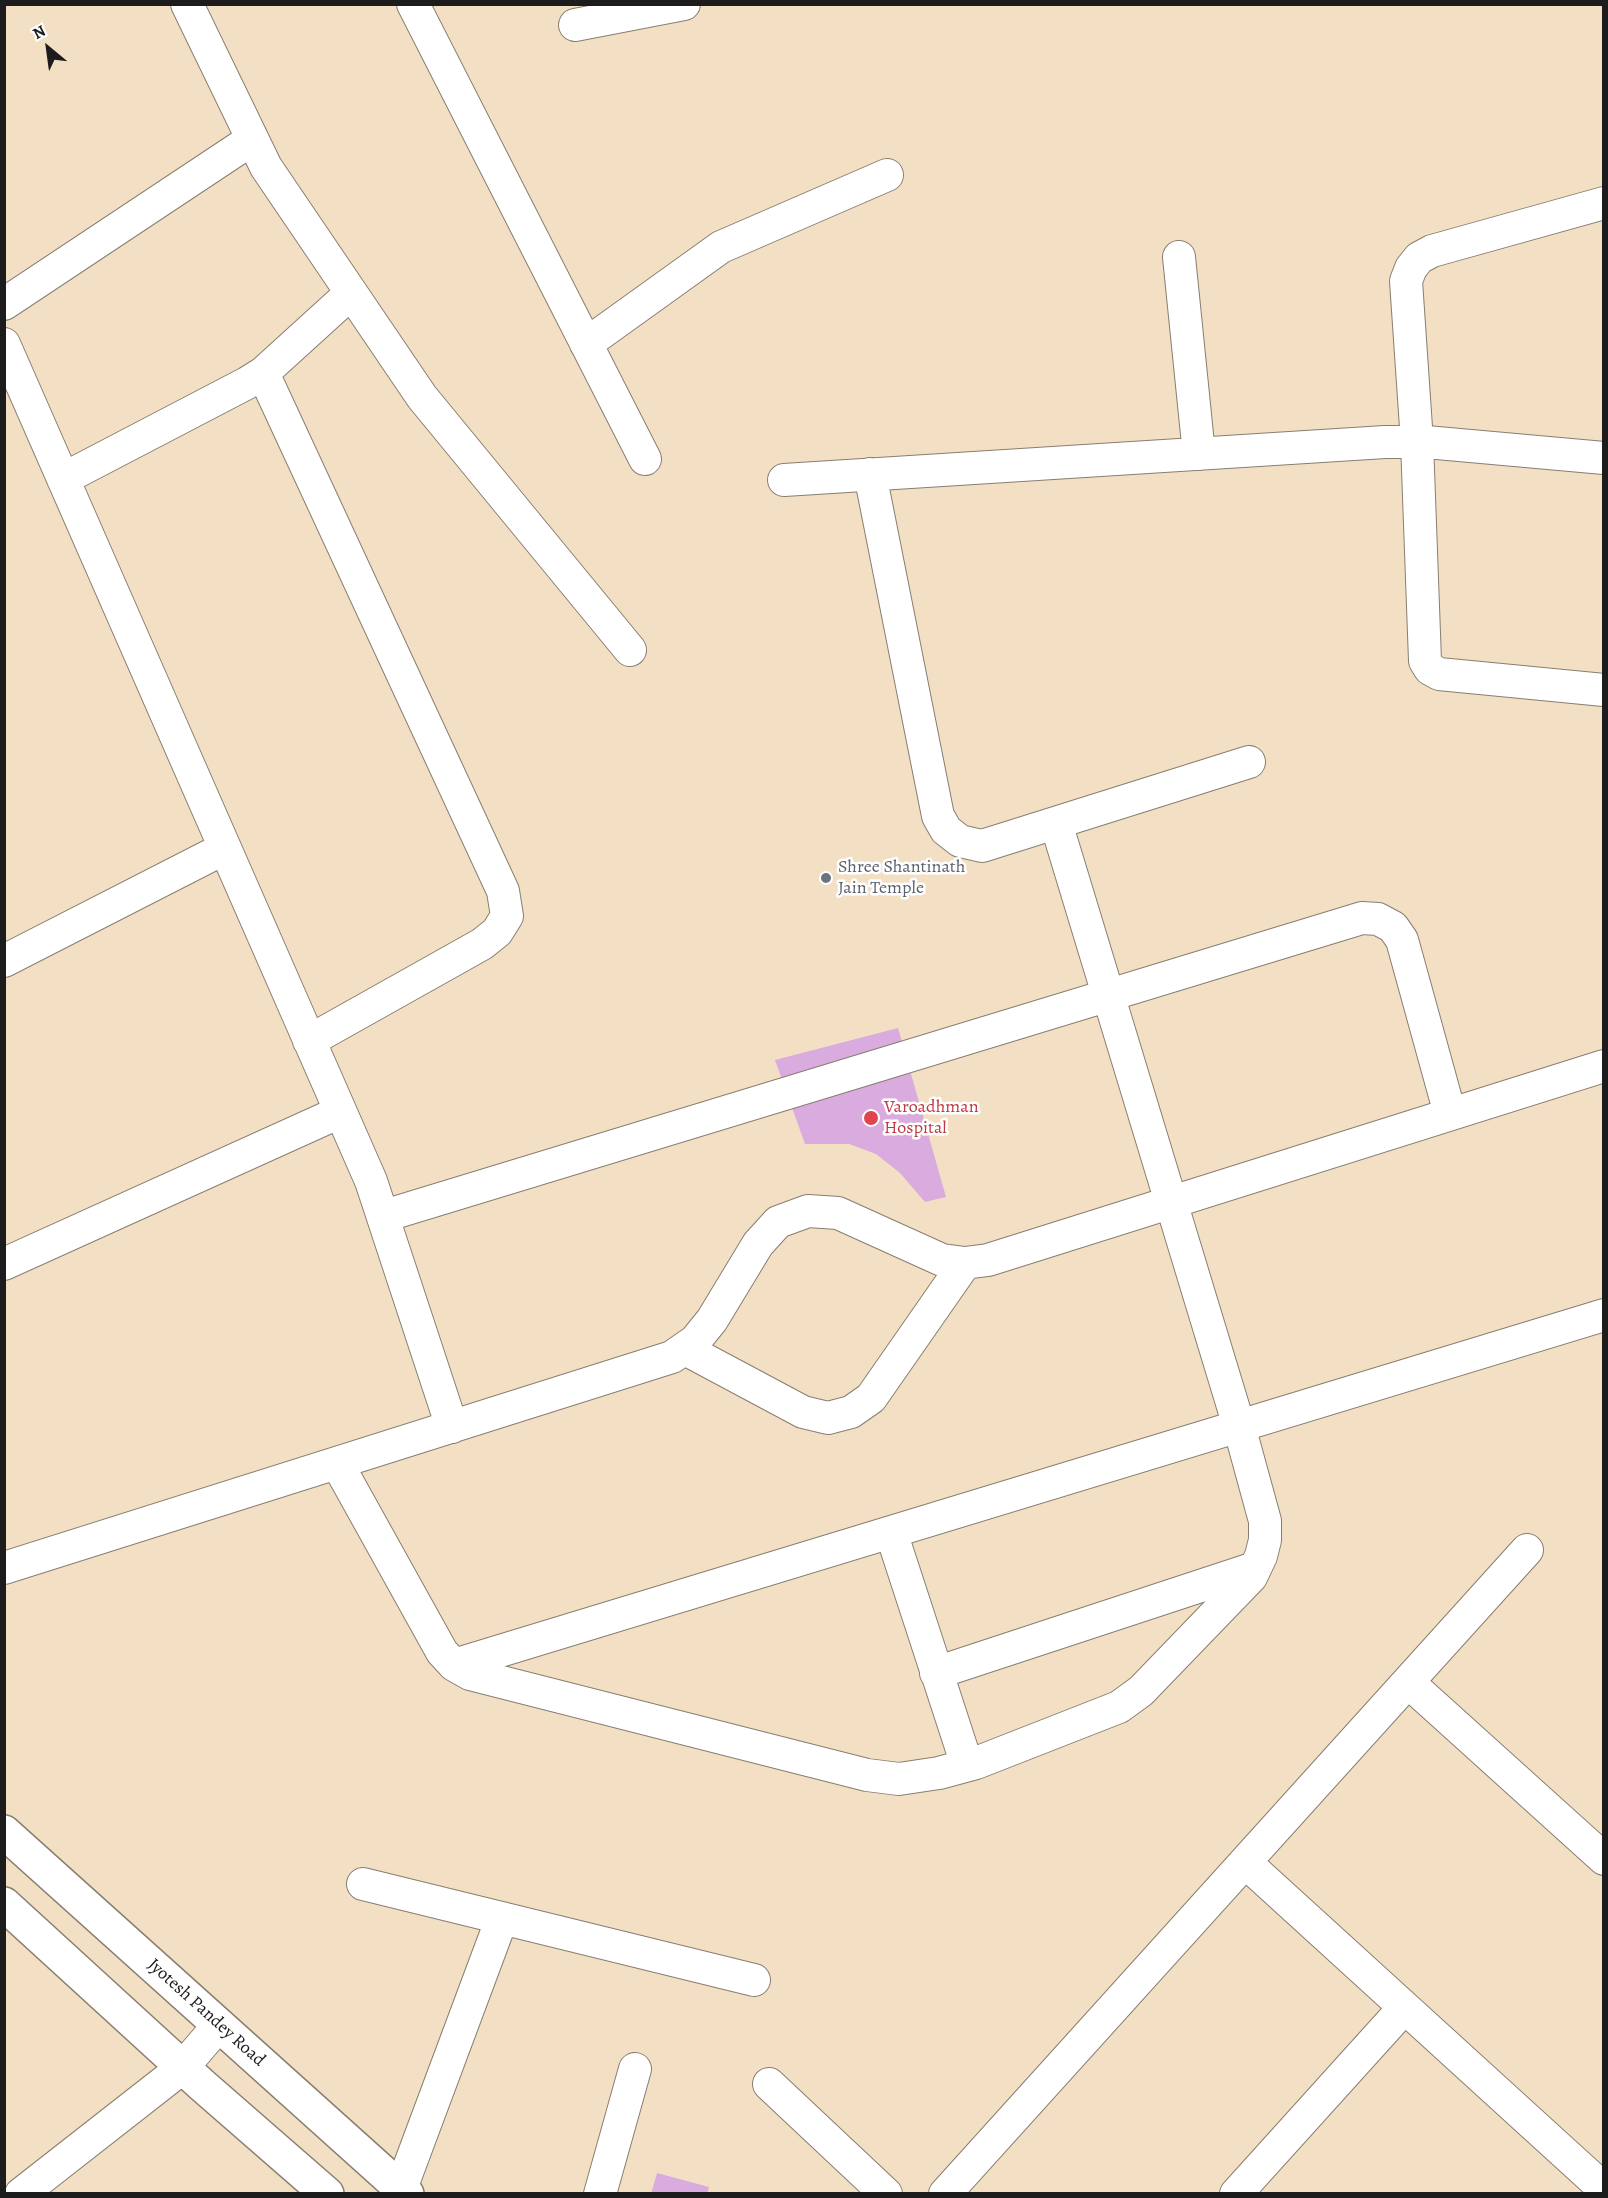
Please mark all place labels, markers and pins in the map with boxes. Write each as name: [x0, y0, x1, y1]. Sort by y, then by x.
place label: Shree Shantinath Jain Temple: [838, 857, 965, 900]
marker: Shree Shantinath Jain Temple: [819, 871, 833, 885]
place label: Varoadhman Hospital: [884, 1097, 978, 1140]
marker: Varoadhman Hospital: [862, 1109, 880, 1127]

